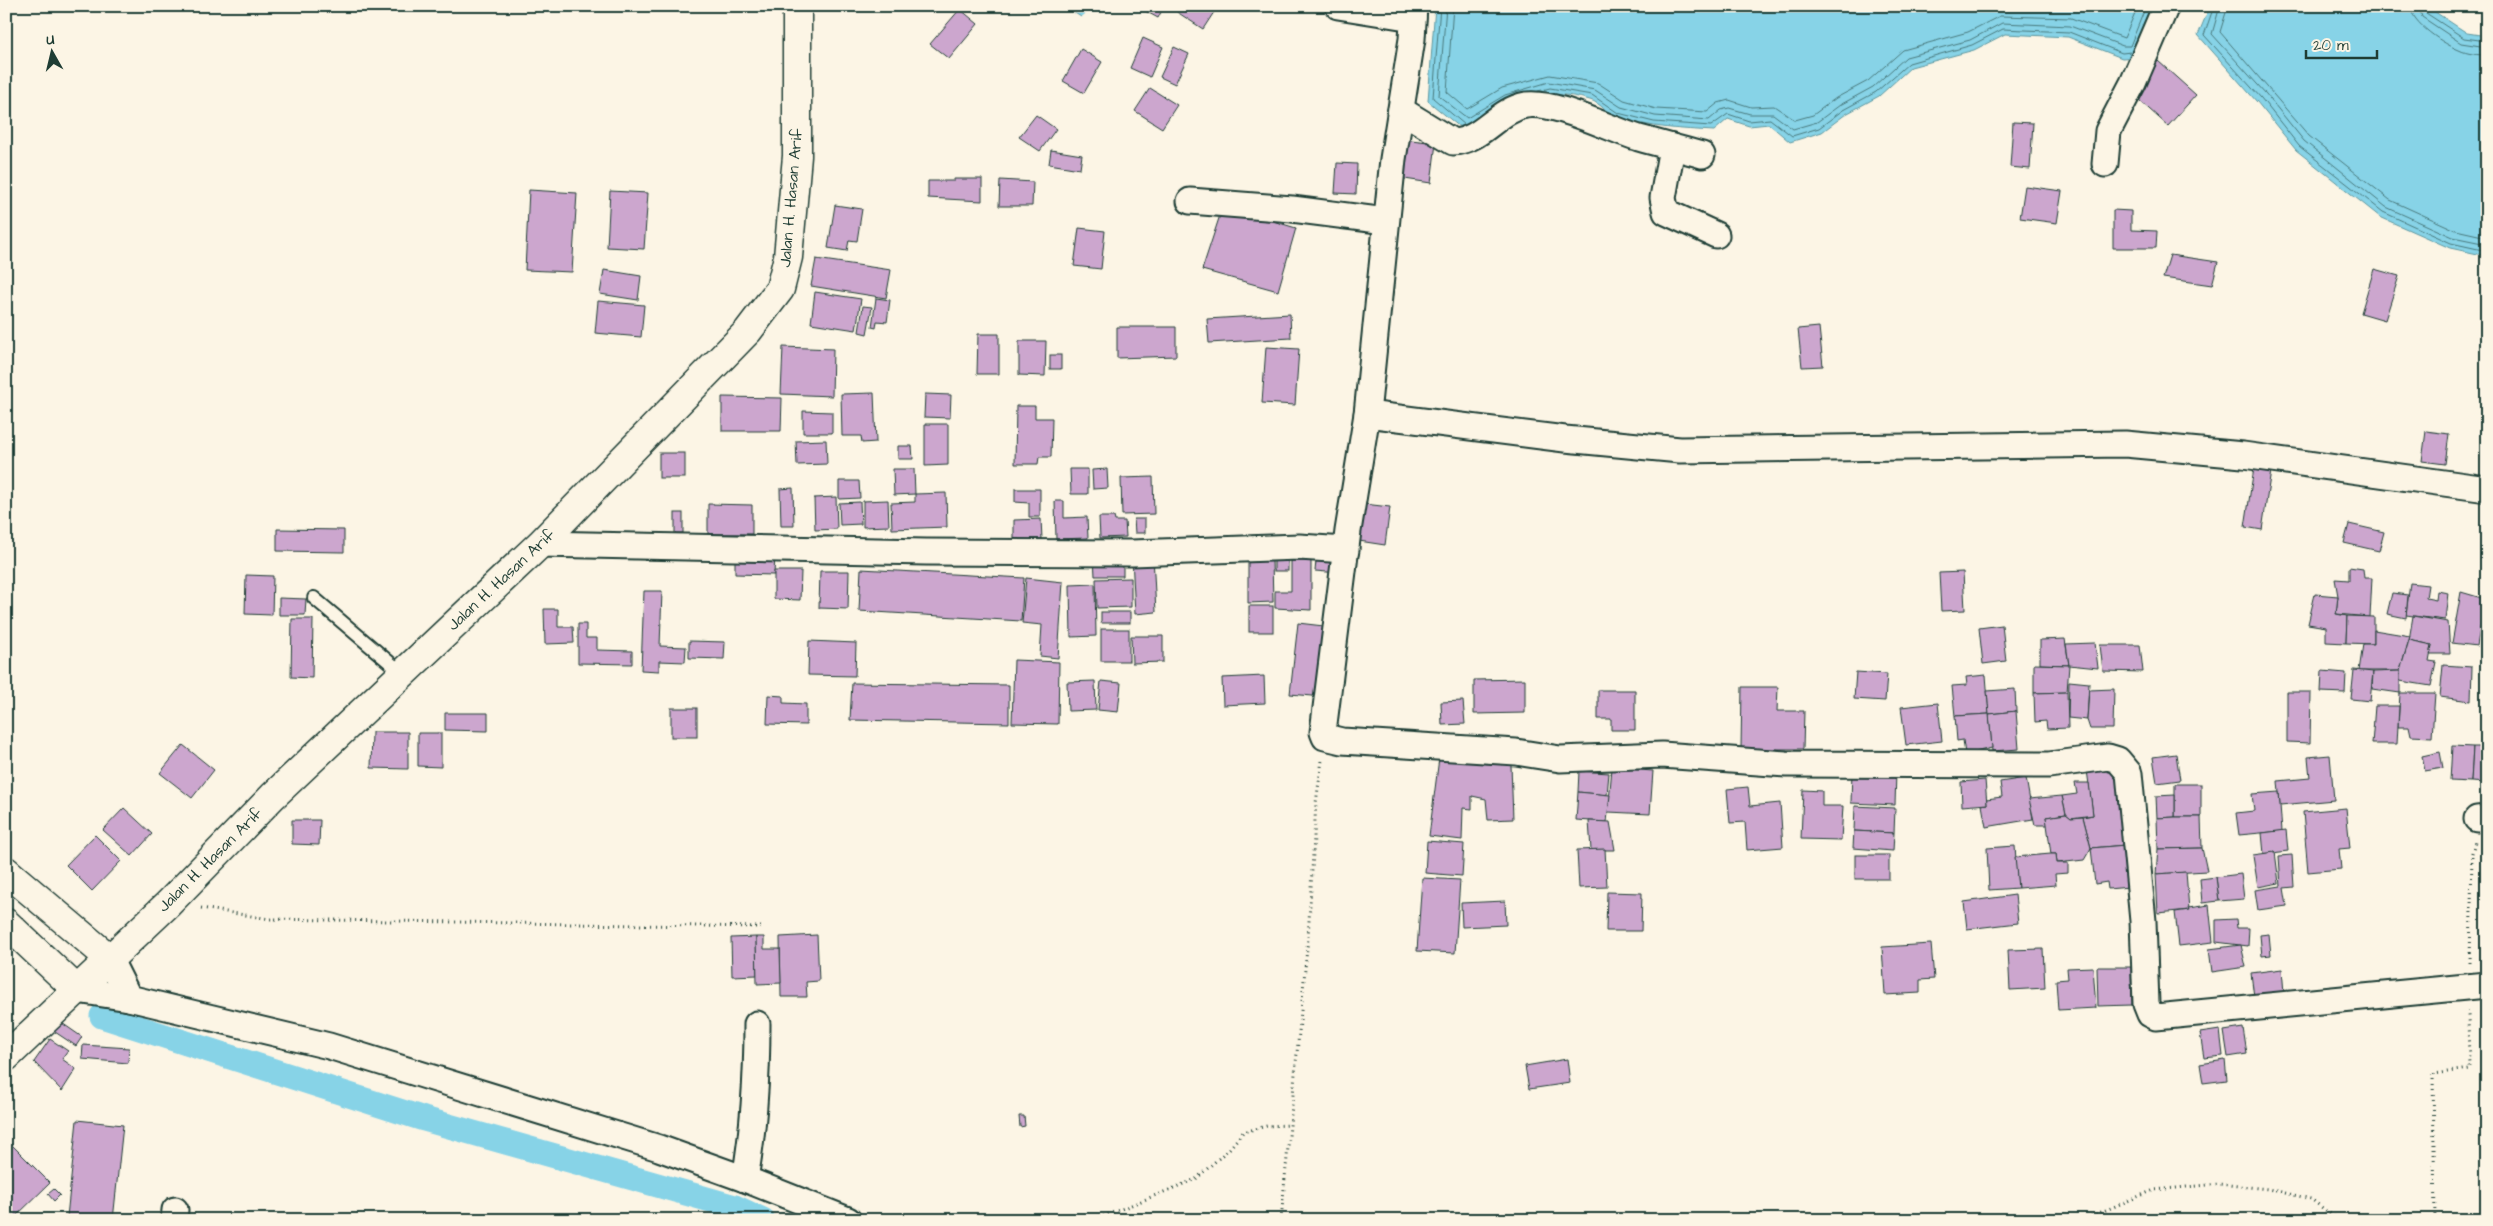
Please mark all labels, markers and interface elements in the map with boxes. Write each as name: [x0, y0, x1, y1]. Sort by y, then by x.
north arrow: [28, 28, 78, 78]
scale bar: [2306, 28, 2377, 60]
text: U: [45, 30, 56, 51]
text: 20 m: [2313, 35, 2349, 56]
street label: Jalan H. Hasan Arif: [774, 127, 808, 268]
street label: Jalan H. Hasan Arif: [443, 524, 560, 636]
street label: Jalan H. Hasan Arif: [153, 803, 267, 917]

